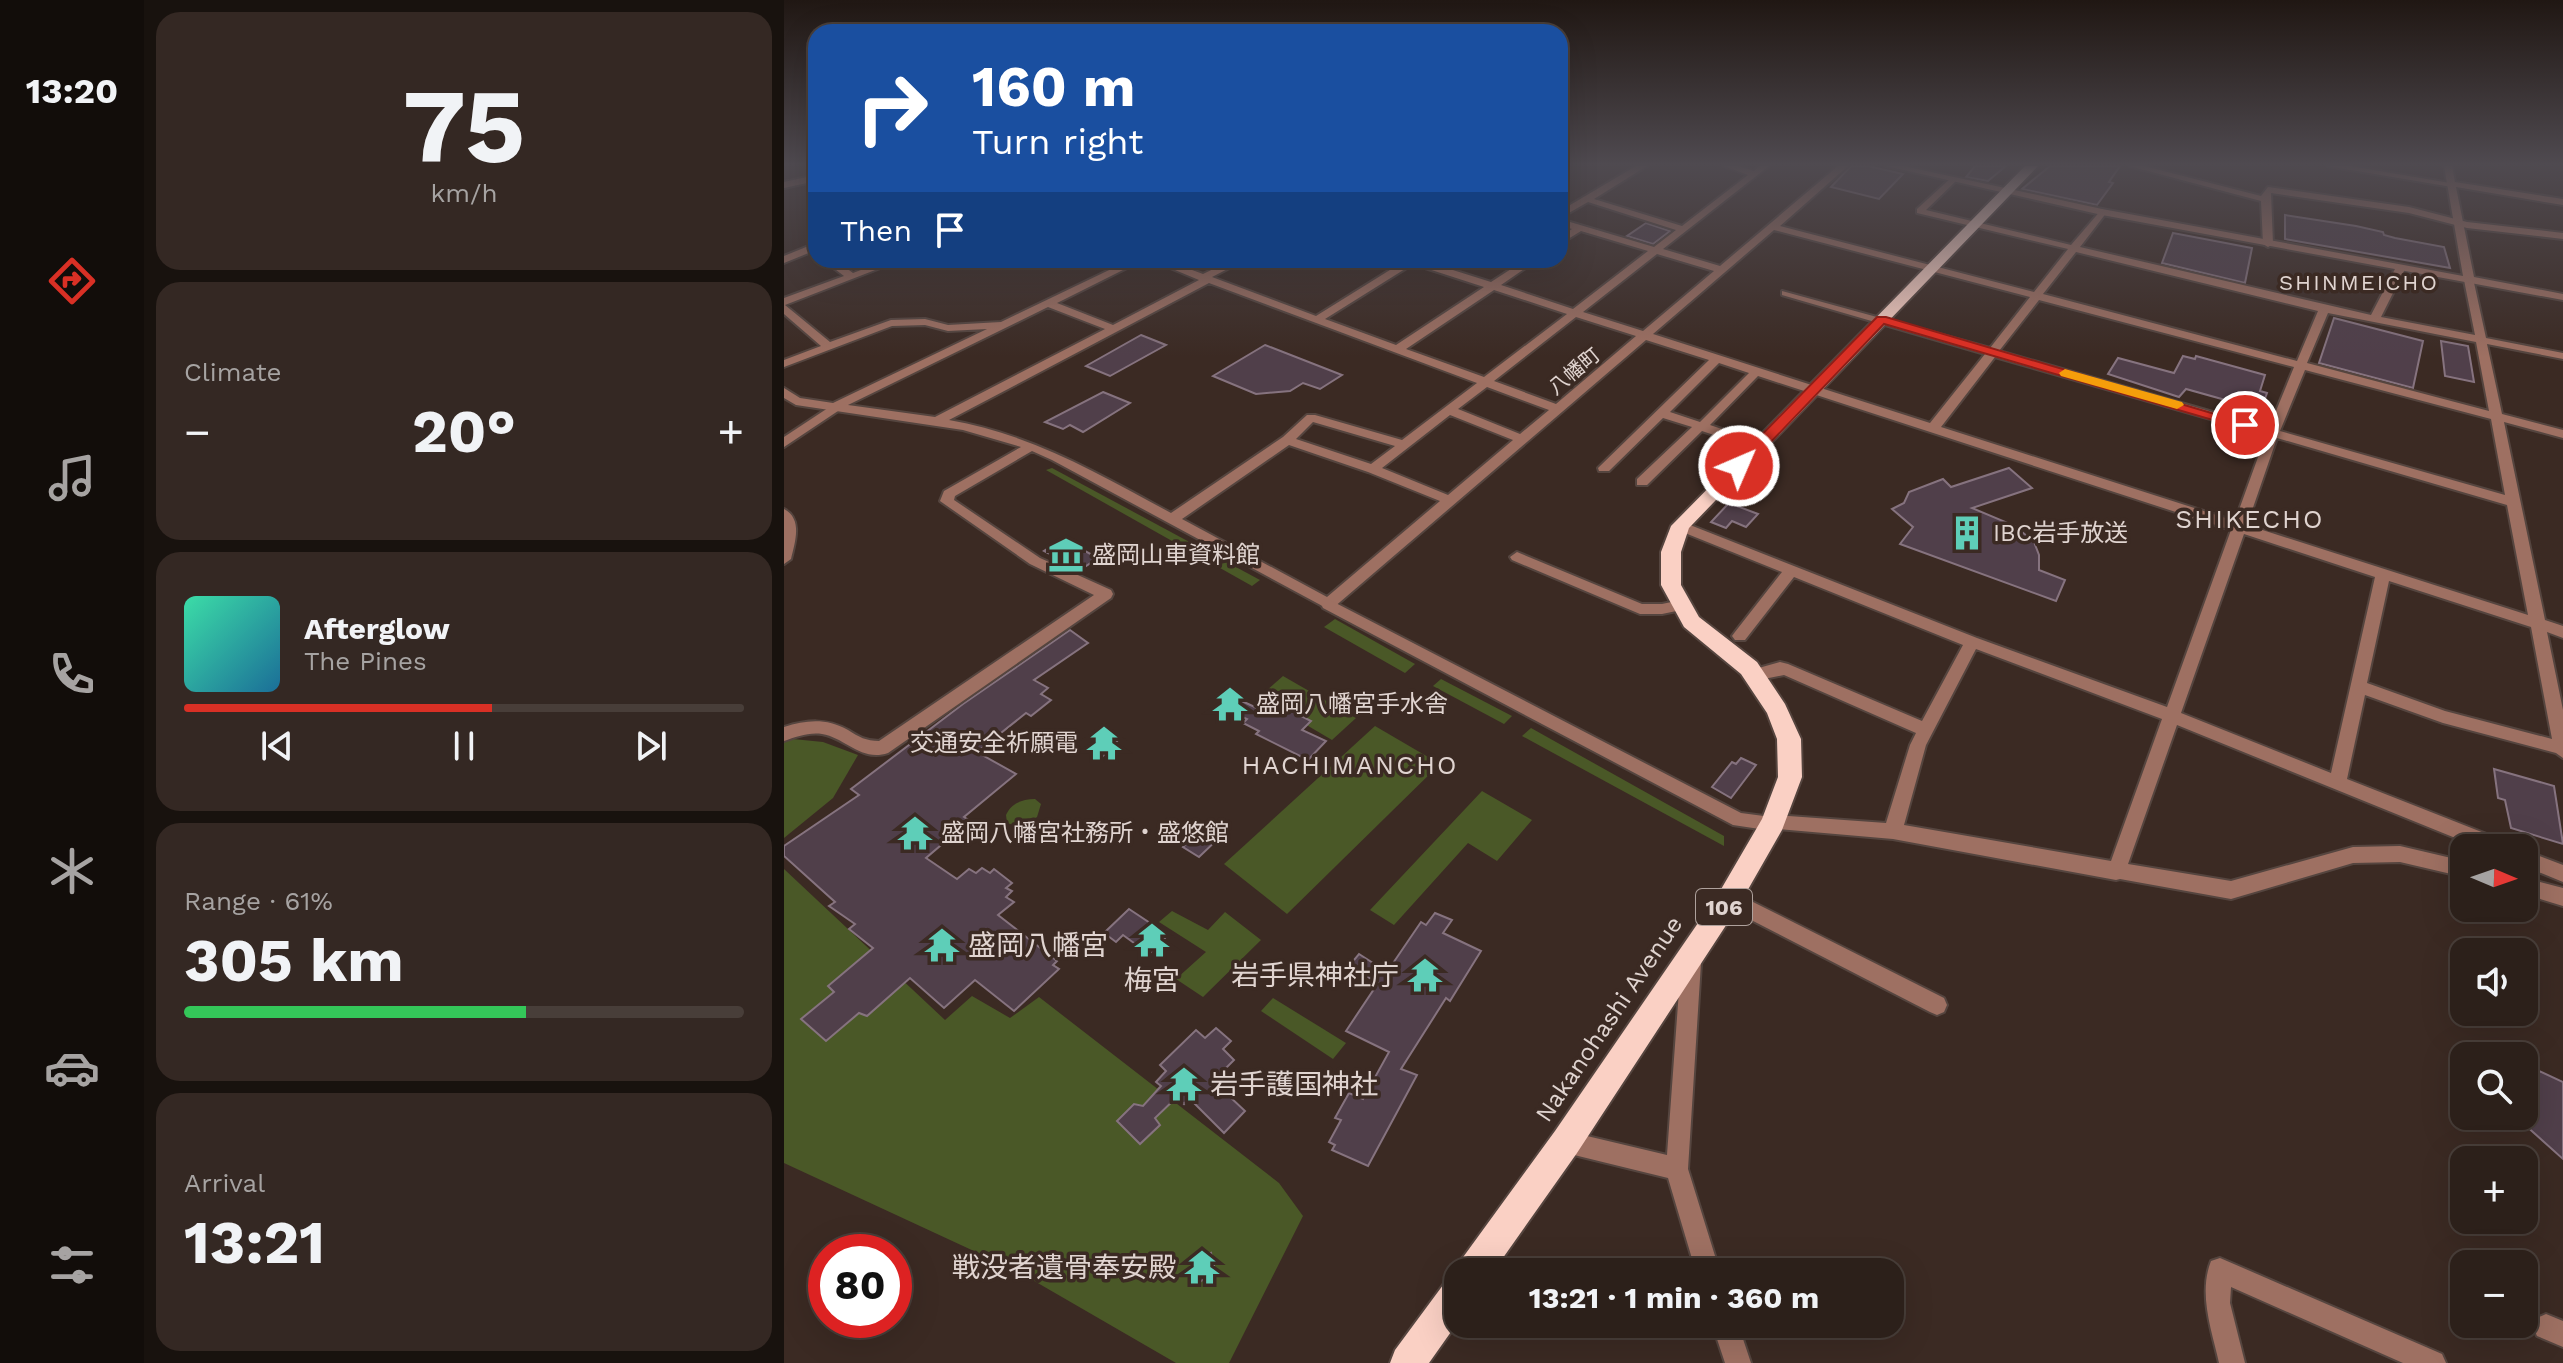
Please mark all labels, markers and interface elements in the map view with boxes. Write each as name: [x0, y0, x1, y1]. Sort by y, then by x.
text: 160 m: [972, 54, 1135, 120]
icon: right: [840, 56, 944, 160]
text: 75: [403, 65, 525, 187]
text: 13:20: [26, 70, 118, 112]
text: Turn right: [972, 121, 1143, 163]
text: km/h: [431, 178, 497, 208]
icon: arrive: [928, 208, 972, 252]
text: Then: [840, 213, 912, 248]
icon: directions: [44, 253, 100, 309]
district label: SHINMEICHO: [2279, 270, 2439, 295]
street label: 八幡町: [1543, 343, 1605, 399]
text: Climate: [184, 357, 282, 387]
pin: [2211, 391, 2279, 459]
text: 20°: [412, 396, 516, 467]
icon: arrive: [2223, 403, 2267, 447]
text: −: [184, 406, 211, 458]
text: +: [717, 406, 744, 458]
position arrow: [1697, 424, 1781, 508]
icon: music: [44, 450, 100, 506]
district label: SHIKECHO: [2175, 504, 2325, 534]
building icon: IBC岩手放送: [1948, 514, 1986, 552]
place label: IBC岩手放送: [1993, 519, 2128, 547]
museum icon: 盛岡山車資料館: [1047, 536, 1085, 574]
place label: 盛岡山車資料館: [1092, 541, 1260, 569]
text: Afterglow: [304, 611, 450, 646]
icon: phone: [44, 646, 100, 702]
text: The Pines: [304, 646, 427, 676]
temple icon: 盛岡八幡宮手水舎: [1211, 685, 1249, 723]
place label: 盛岡八幡宮手水舎: [1256, 690, 1448, 718]
icon: previous: [255, 724, 299, 768]
icon: pause: [442, 724, 486, 768]
icon: next: [629, 724, 673, 768]
temple icon: 交通安全祈願電: [1085, 724, 1123, 762]
place label: 交通安全祈願電: [910, 729, 1078, 757]
district label: HACHIMANCHO: [1241, 750, 1459, 780]
temple icon: 盛岡八幡宮社務所・盛悠館: [896, 814, 934, 852]
place label: 盛岡八幡宮社務所・盛悠館: [941, 819, 1229, 847]
north arrow: [2450, 834, 2538, 922]
map controls: [2450, 834, 2538, 1338]
icon: climate: [44, 843, 100, 899]
text: Range · 61%: [184, 886, 333, 916]
road number: 106: [1696, 889, 1752, 925]
street label: Nakanohashi Avenue: [1530, 911, 1688, 1127]
temple icon: 梅宮: [1133, 921, 1171, 959]
text: 305 km: [184, 925, 404, 996]
temple icon: 盛岡八幡宮: [923, 926, 961, 964]
place label: 盛岡八幡宮: [968, 929, 1108, 962]
button: sound: [2450, 938, 2538, 1026]
temple icon: 岩手県神社庁: [1406, 956, 1444, 994]
place label: 岩手県神社庁: [1231, 959, 1399, 992]
place label: 梅宮: [1124, 964, 1180, 997]
icon: car: [44, 1040, 100, 1096]
button: search: [2450, 1042, 2538, 1130]
temple icon: 岩手護国神社: [1165, 1065, 1203, 1103]
place label: 岩手護国神社: [1210, 1068, 1378, 1101]
button: +: [2450, 1146, 2538, 1234]
text: Arrival: [184, 1168, 265, 1198]
text: 13:21: [184, 1207, 325, 1278]
speed limit sign: 80: [808, 1234, 912, 1338]
icon: filters: [44, 1237, 100, 1293]
temple icon: 戦没者遺骨奉安殿: [1183, 1248, 1221, 1286]
button: −: [2450, 1250, 2538, 1338]
place label: 戦没者遺骨奉安殿: [952, 1251, 1176, 1284]
text: 13:21 · 1 min · 360 m: [1529, 1280, 1819, 1315]

